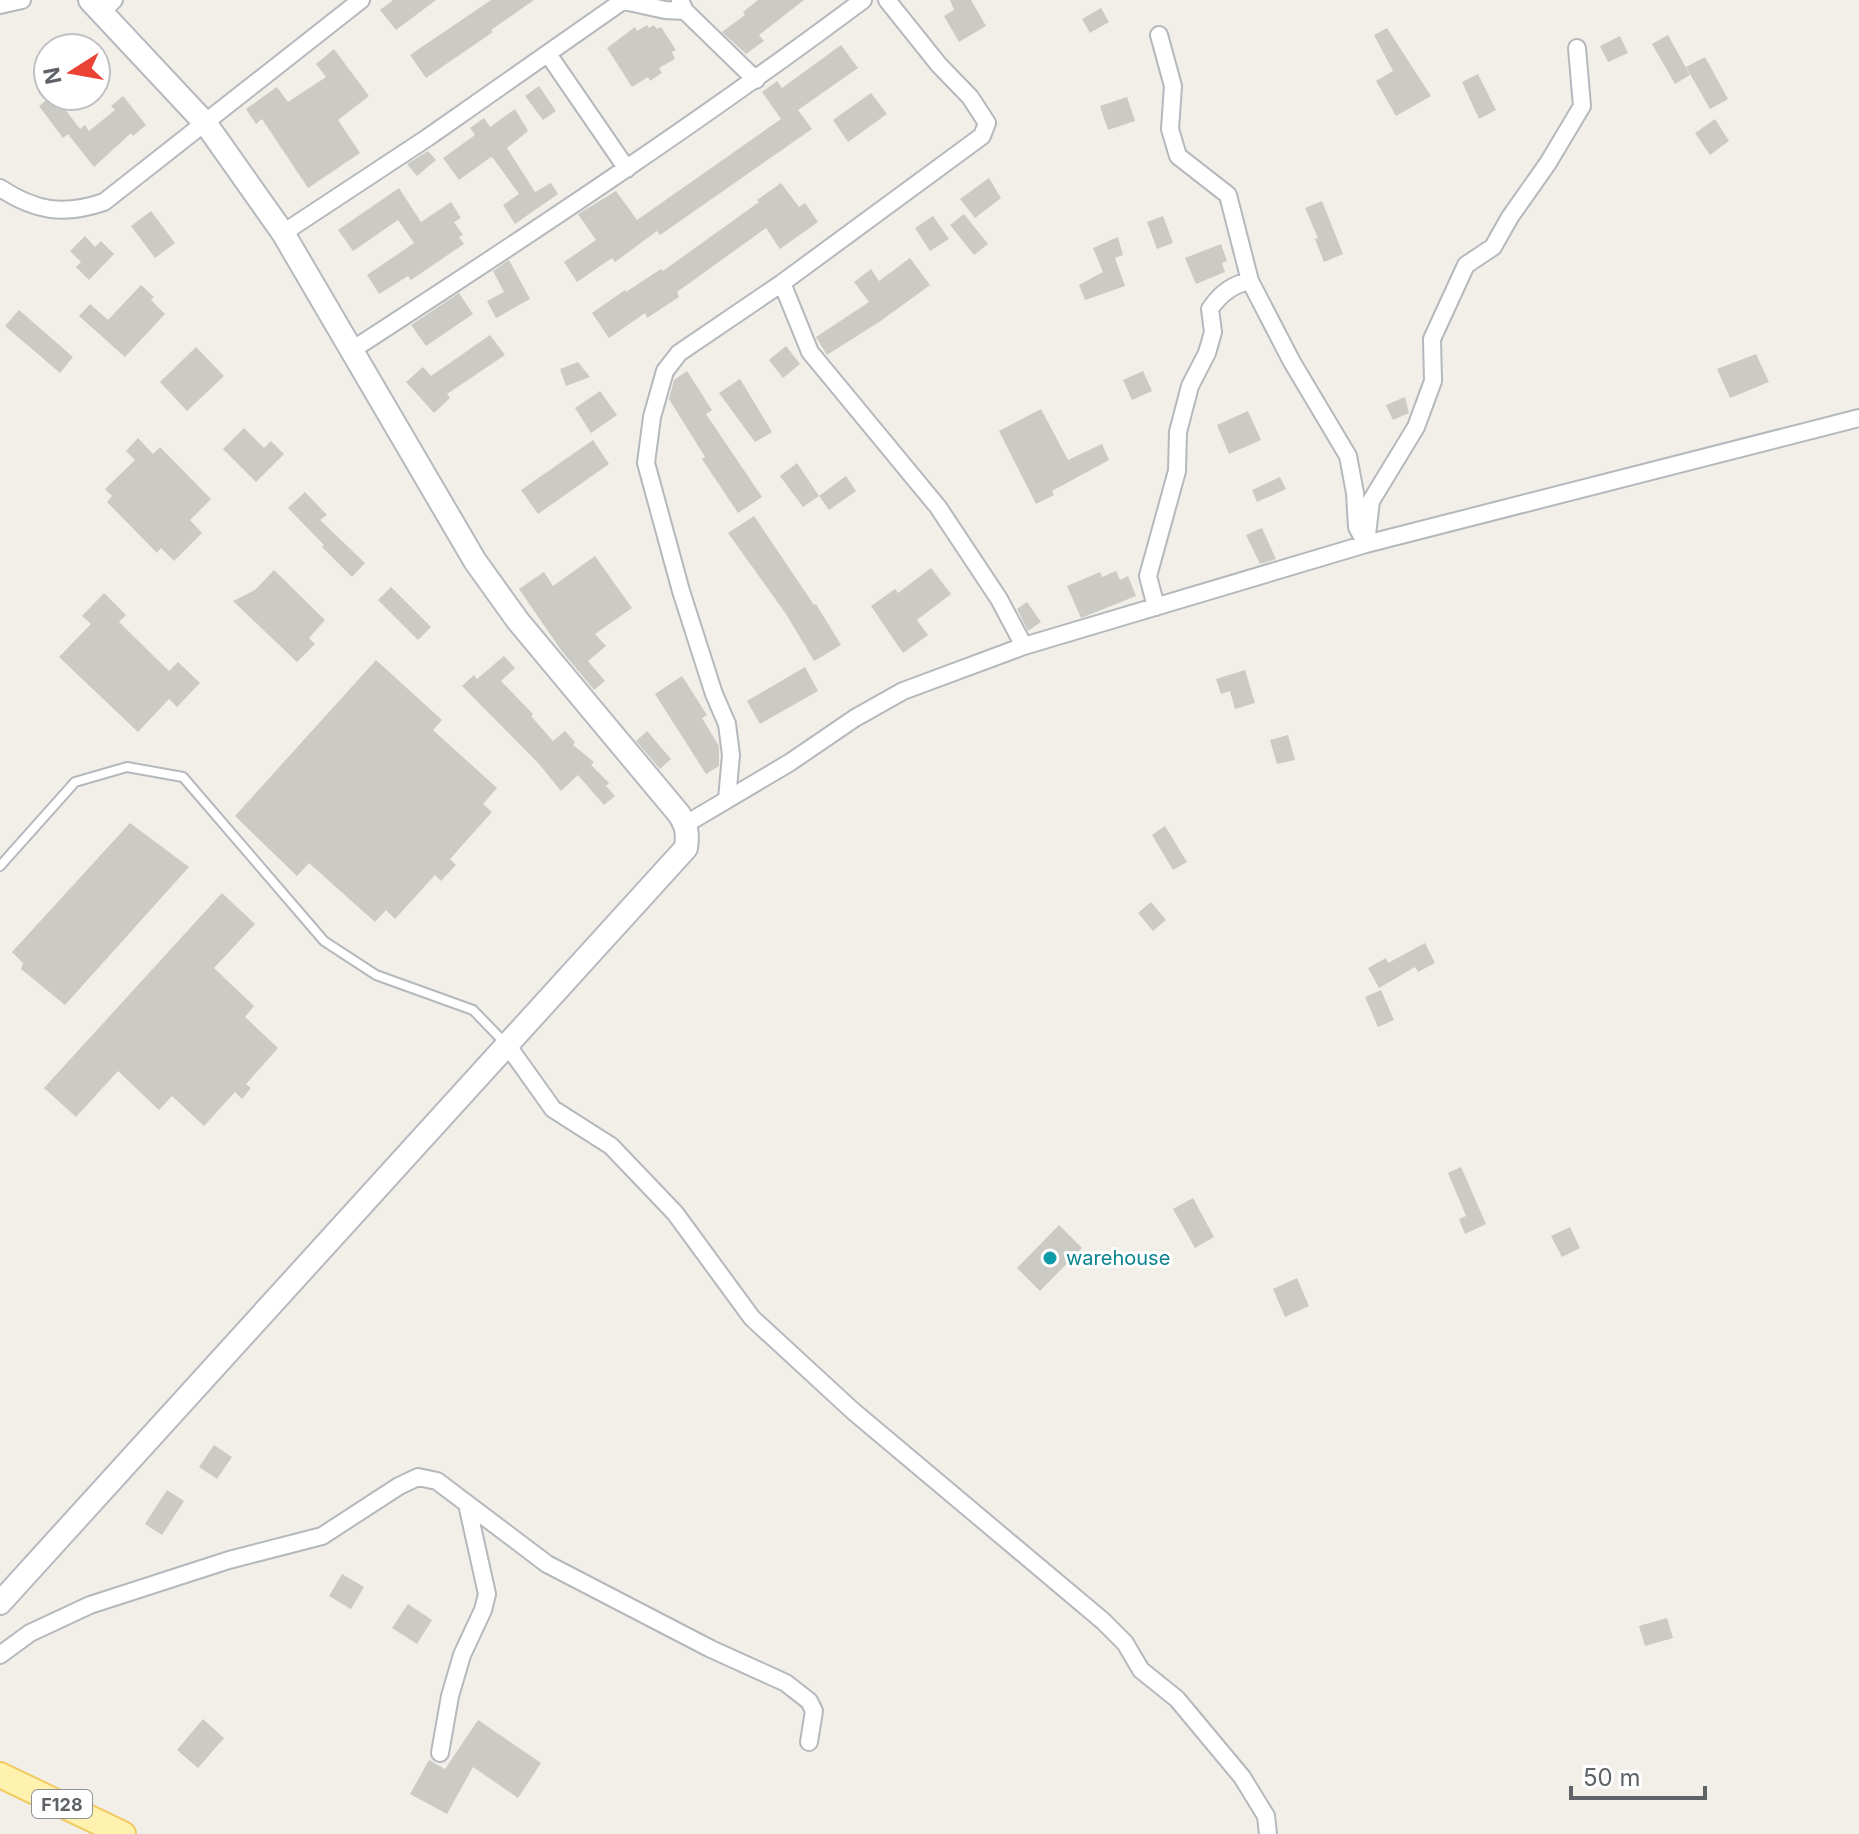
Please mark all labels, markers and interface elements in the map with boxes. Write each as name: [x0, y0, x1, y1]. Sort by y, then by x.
north arrow: [32, 32, 112, 112]
text: N: [38, 65, 67, 87]
place label: warehouse: [1066, 1246, 1170, 1270]
marker: warehouse: [1041, 1249, 1059, 1267]
scale bar: [1571, 1750, 1705, 1800]
text: 50 m: [1583, 1763, 1641, 1792]
road number: F128: [32, 1790, 92, 1818]

